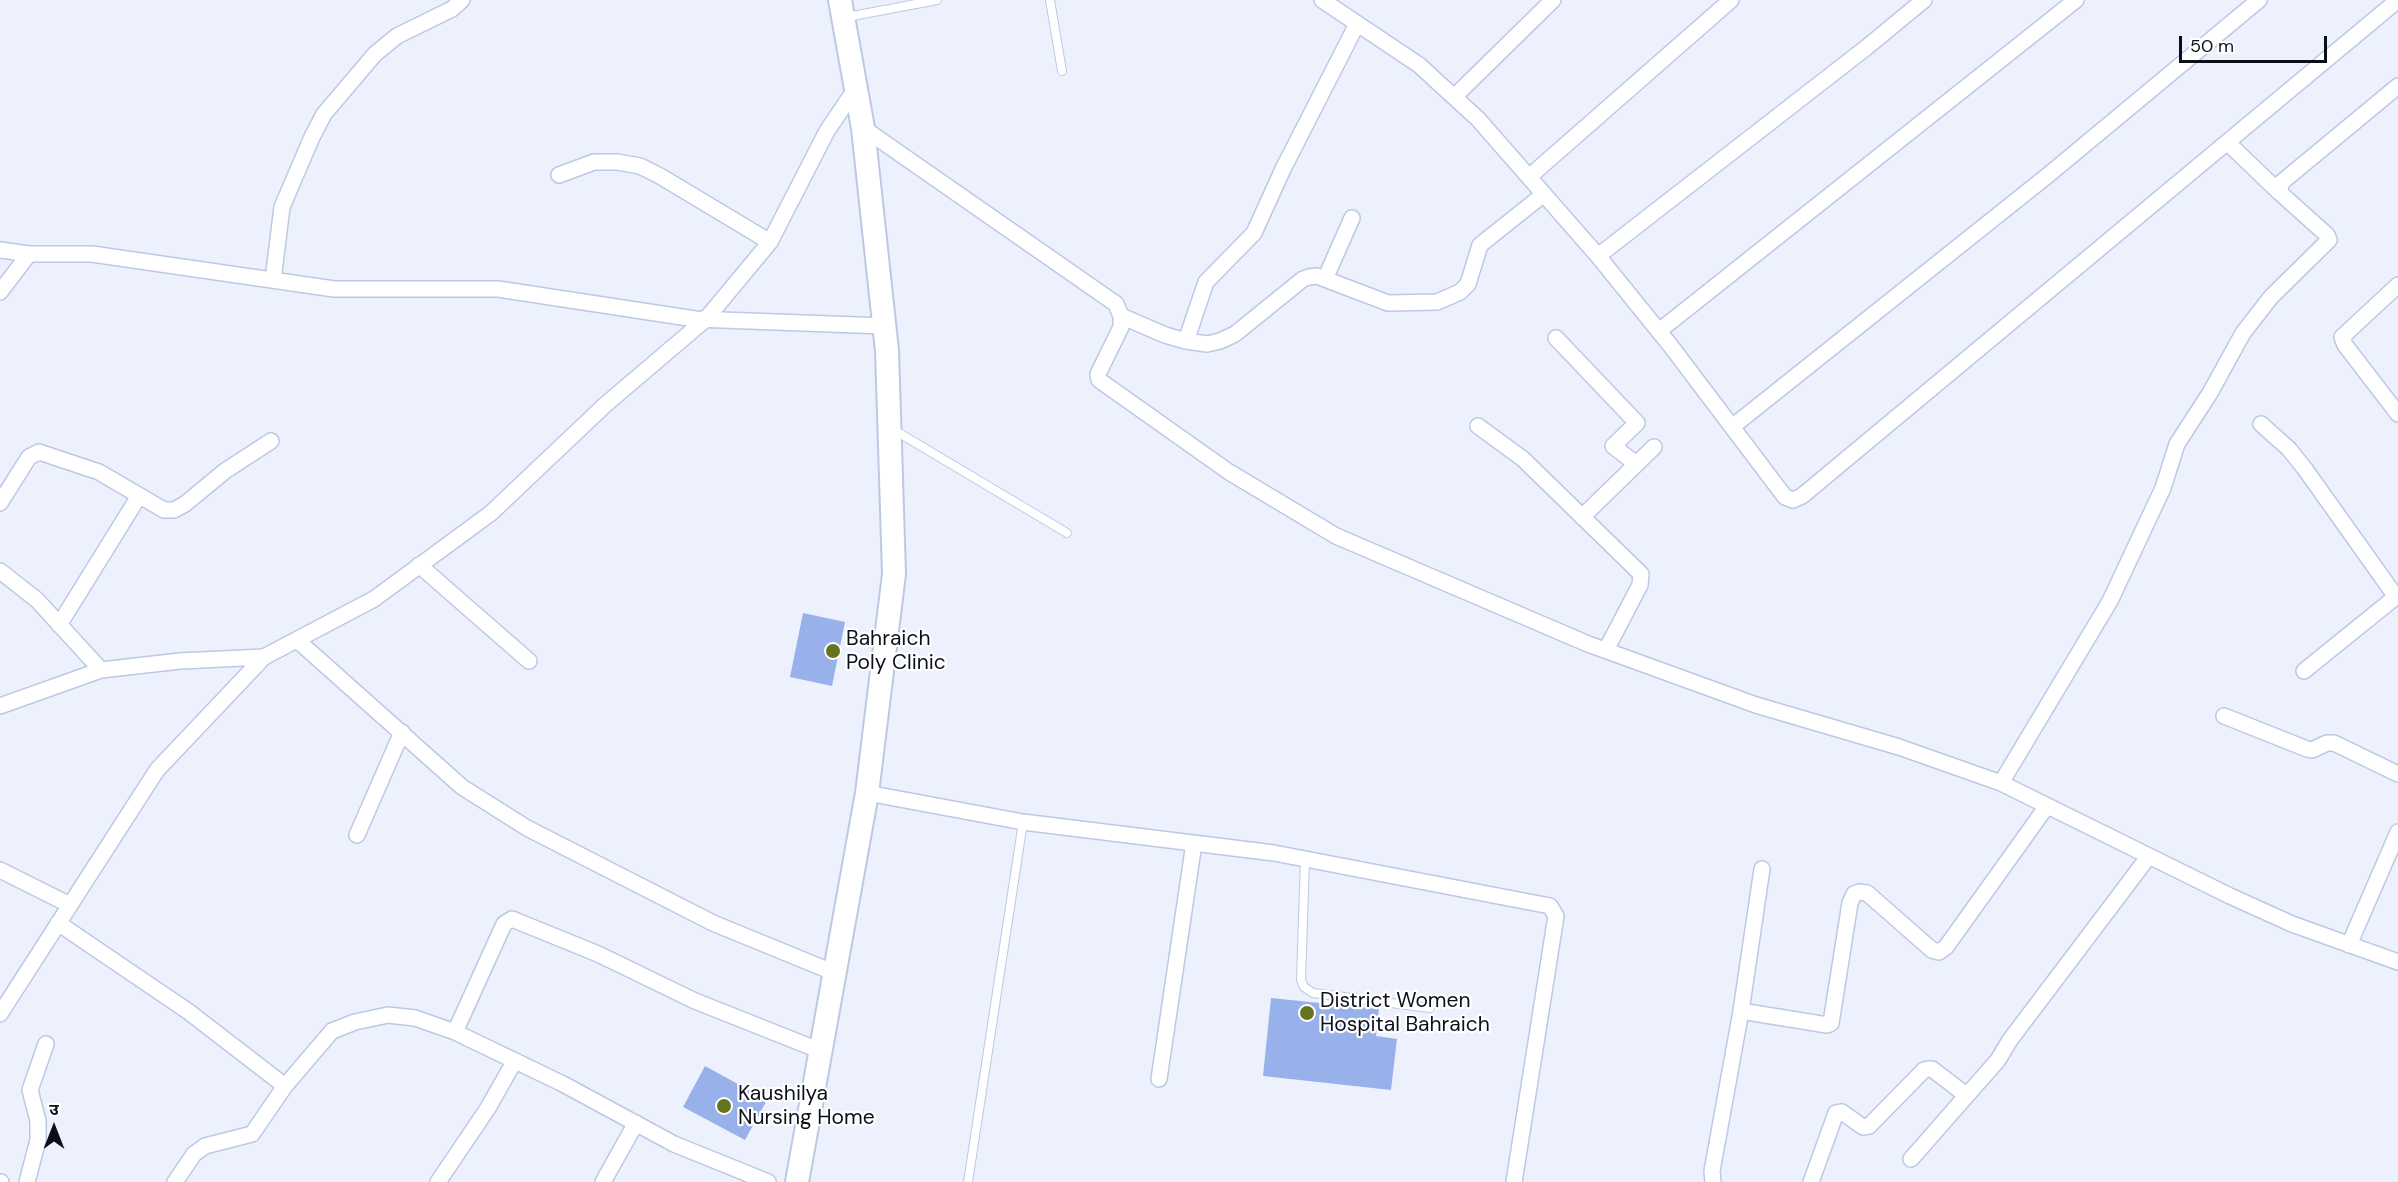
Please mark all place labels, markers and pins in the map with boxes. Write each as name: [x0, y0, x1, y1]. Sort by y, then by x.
place label: Bahraich Poly Clinic: [846, 626, 946, 676]
marker: Bahraich Poly Clinic: [824, 642, 842, 660]
place label: District Women Hospital Bahraich: [1320, 988, 1490, 1038]
marker: District Women Hospital Bahraich: [1298, 1004, 1316, 1022]
place label: Kaushilya Nursing Home: [738, 1081, 875, 1131]
marker: Kaushilya Nursing Home: [715, 1097, 733, 1115]

